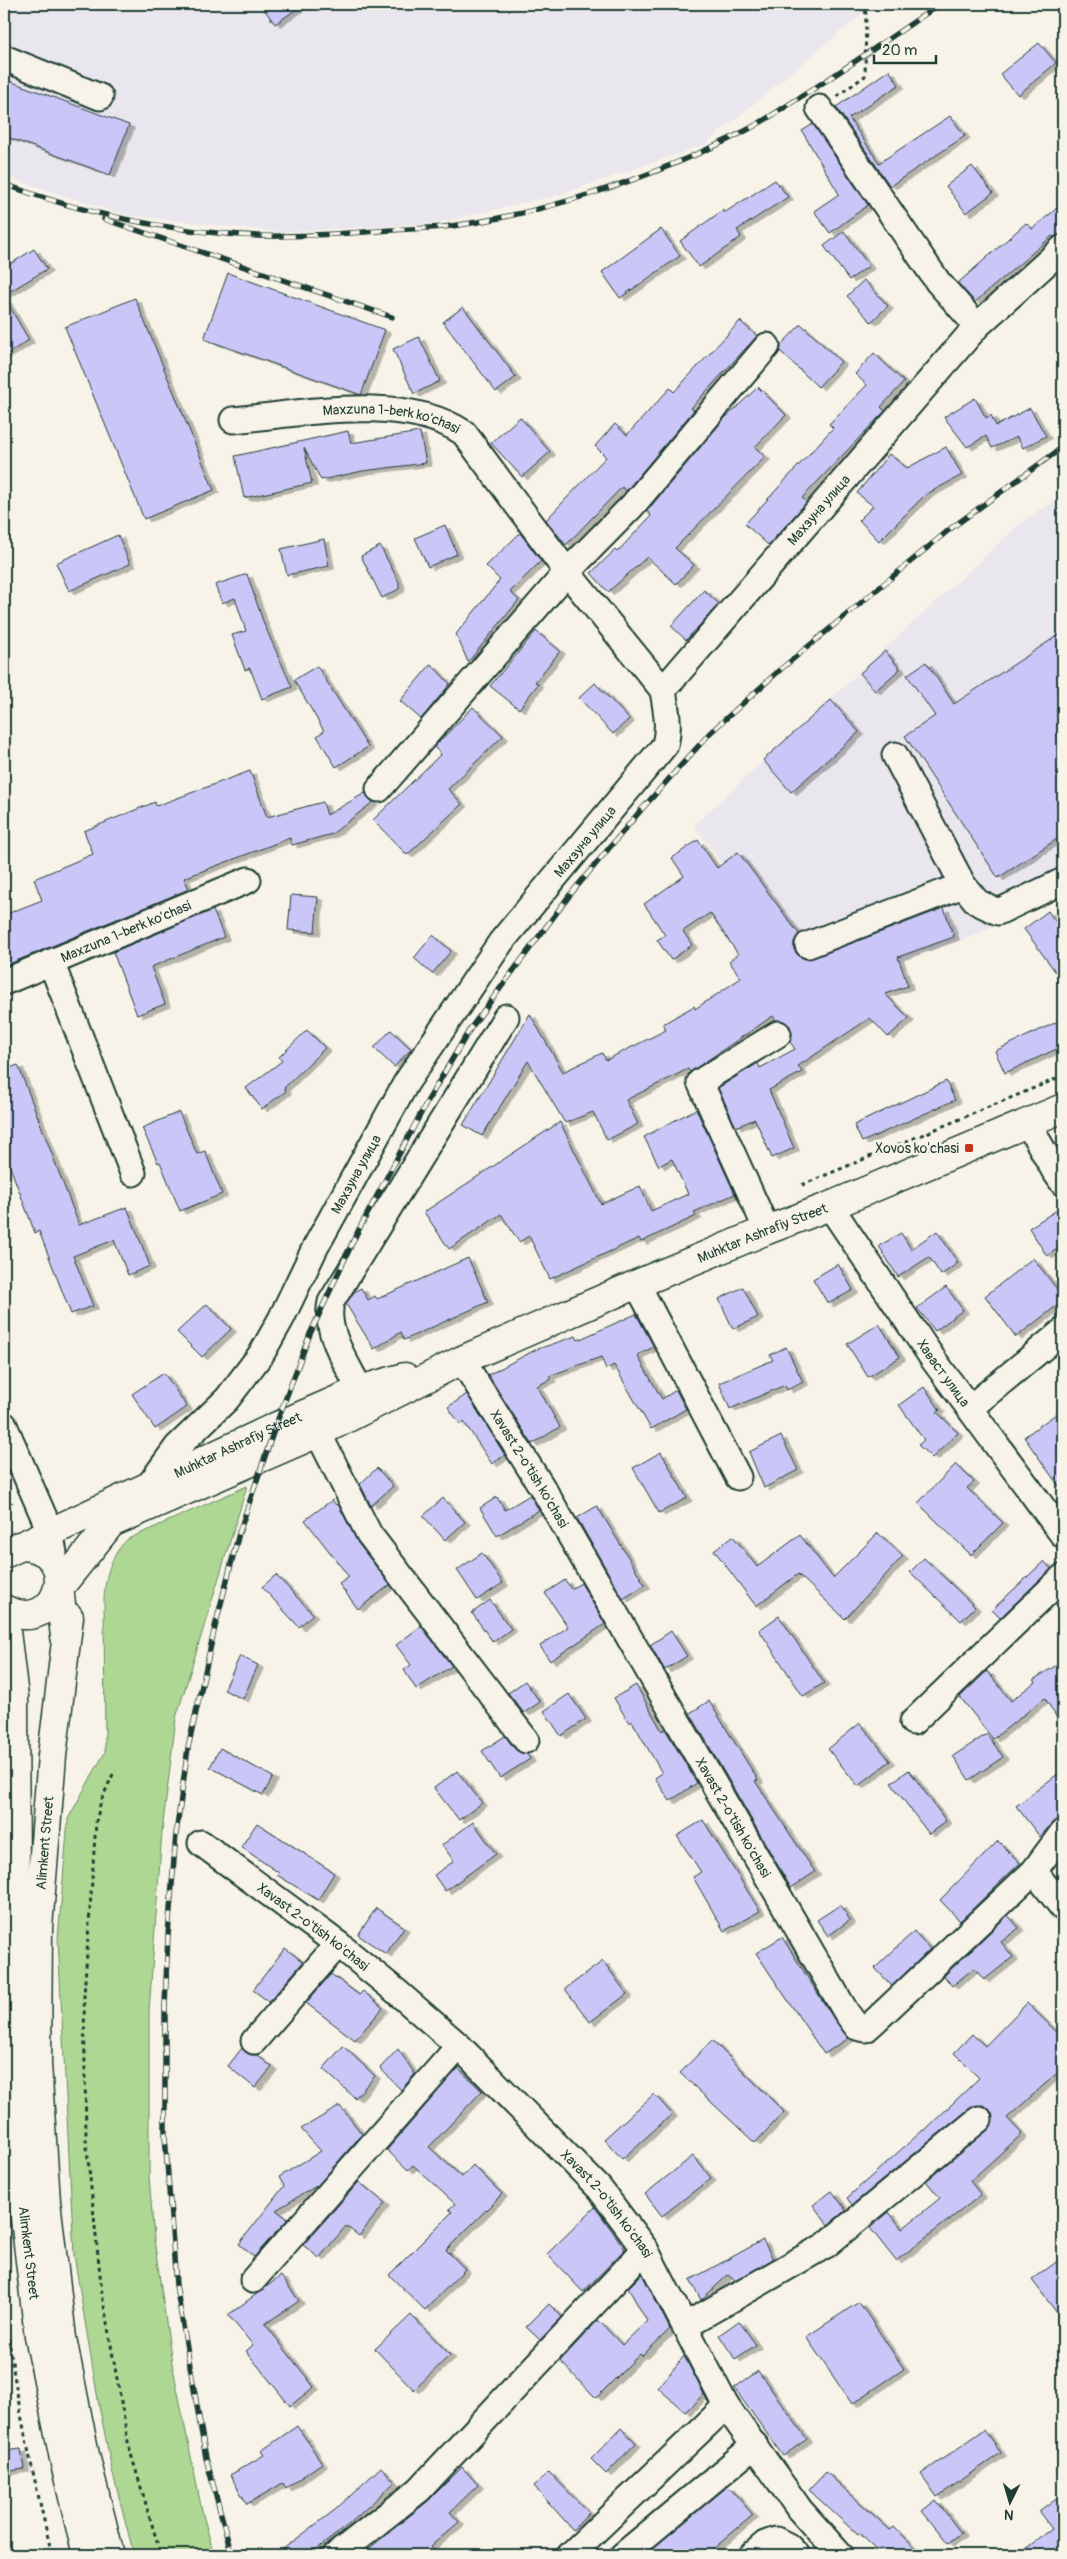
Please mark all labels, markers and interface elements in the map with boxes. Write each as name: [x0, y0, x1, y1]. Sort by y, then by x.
scale bar: [874, 32, 937, 64]
text: 20 m: [882, 41, 917, 60]
street label: Maxzuna 1-berk ko'chasi: [322, 400, 464, 437]
street label: Махзуна улица: [783, 471, 854, 548]
street label: Махзуна улица: [550, 802, 619, 881]
street label: Maxzuna 1-berk ko'chasi: [58, 896, 194, 966]
street label: Махзуна улица: [327, 1132, 384, 1217]
place label: Xovos ko'chasi: [875, 1140, 960, 1157]
marker: Xovos ko'chasi: [963, 1142, 975, 1154]
street label: Muhktar Ashrafiy Street: [695, 1199, 830, 1266]
street label: Хаваст улица: [914, 1336, 974, 1410]
street label: Xavast 2-o'tish ko'chasi: [487, 1406, 573, 1531]
street label: Muhktar Ashrafiy Street: [171, 1408, 304, 1482]
street label: Xavast 2-o'tish ko'chasi: [692, 1755, 775, 1881]
street label: Alimkent Street: [32, 1795, 58, 1891]
street label: Xavast 2-o'tish ko'chasi: [254, 1879, 373, 1975]
street label: Xavast 2-o'tish ko'chasi: [557, 2146, 657, 2261]
street label: Alimkent Street: [15, 2205, 43, 2301]
north arrow: [984, 2476, 1034, 2526]
text: N: [1003, 2506, 1014, 2523]

